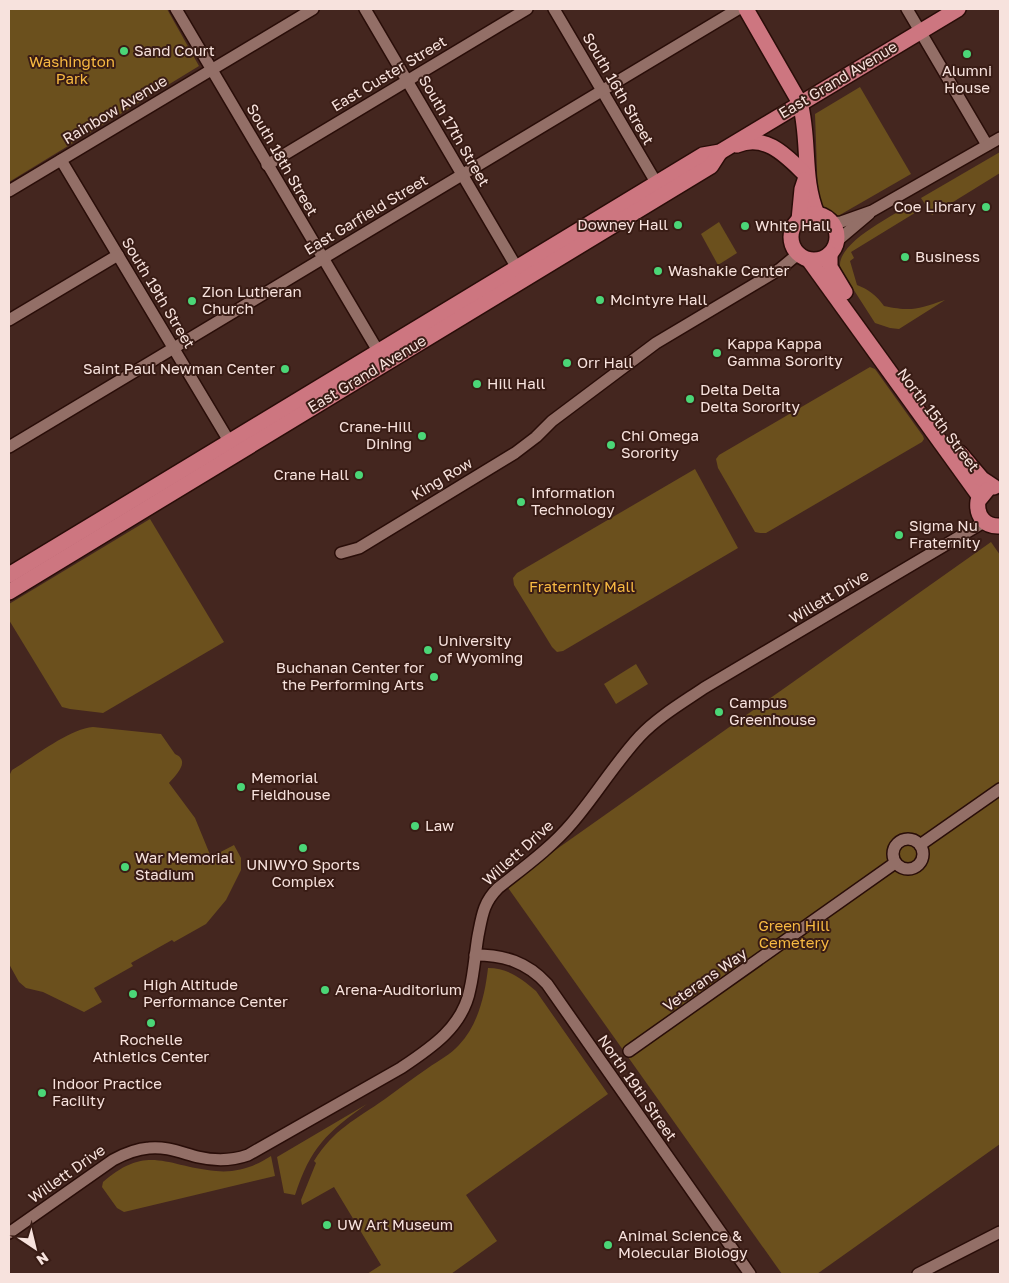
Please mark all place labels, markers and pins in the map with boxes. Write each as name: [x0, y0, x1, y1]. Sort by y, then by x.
place label: Sand Court: [134, 41, 215, 59]
marker: Sand Court: [118, 45, 130, 57]
marker: Alumni House: [961, 48, 973, 60]
place label: Alumni House: [942, 61, 992, 96]
place label: Coe Library: [894, 197, 977, 215]
marker: Coe Library: [980, 201, 992, 213]
place label: Downey Hall: [577, 215, 668, 233]
place label: White Hall: [755, 216, 831, 234]
marker: Downey Hall: [672, 219, 684, 231]
marker: White Hall: [739, 220, 751, 232]
place label: Business: [915, 247, 980, 265]
marker: Business: [899, 251, 911, 263]
place label: Washakie Center: [668, 261, 790, 279]
marker: Washakie Center: [652, 265, 664, 277]
place label: Zion Lutheran Church: [202, 282, 302, 317]
place label: McIntyre Hall: [610, 290, 707, 308]
marker: McIntyre Hall: [594, 294, 606, 306]
marker: Zion Lutheran Church: [186, 295, 198, 307]
place label: Kappa Kappa Gamma Sorority: [727, 334, 843, 369]
marker: Kappa Kappa Gamma Sorority: [711, 347, 723, 359]
place label: Orr Hall: [577, 353, 633, 371]
marker: Orr Hall: [561, 357, 573, 369]
place label: Saint Paul Newman Center: [83, 359, 275, 377]
marker: Saint Paul Newman Center: [279, 363, 291, 375]
place label: Hill Hall: [487, 374, 545, 392]
marker: Hill Hall: [471, 378, 483, 390]
place label: Delta Delta Delta Sorority: [700, 380, 800, 415]
marker: Delta Delta Delta Sorority: [684, 393, 696, 405]
place label: Crane-Hill Dining: [339, 417, 412, 452]
place label: Chi Omega Sorority: [621, 426, 699, 461]
marker: Crane-Hill Dining: [416, 430, 428, 442]
marker: Chi Omega Sorority: [605, 439, 617, 451]
place label: Crane Hall: [273, 465, 349, 483]
marker: Crane Hall: [353, 469, 365, 481]
place label: Information Technology: [531, 483, 615, 518]
marker: Information Technology: [515, 496, 527, 508]
place label: Sigma Nu Fraternity: [909, 516, 981, 551]
marker: Sigma Nu Fraternity: [893, 529, 905, 541]
place label: University of Wyoming: [438, 631, 523, 666]
marker: University of Wyoming: [422, 644, 434, 656]
place label: Buchanan Center for the Performing Arts: [276, 658, 424, 693]
marker: Buchanan Center for the Performing Arts: [428, 671, 440, 683]
place label: Campus Greenhouse: [729, 693, 816, 728]
marker: Campus Greenhouse: [713, 706, 725, 718]
place label: Memorial Fieldhouse: [251, 768, 331, 803]
marker: Memorial Fieldhouse: [235, 781, 247, 793]
place label: Law: [425, 816, 454, 834]
marker: Law: [409, 820, 421, 832]
marker: UNIWYO Sports Complex: [297, 842, 309, 854]
place label: War Memorial Stadium: [135, 848, 234, 883]
place label: UNIWYO Sports Complex: [246, 855, 360, 890]
marker: War Memorial Stadium: [119, 861, 131, 873]
place label: High Altitude Performance Center: [143, 975, 288, 1010]
place label: Arena-Auditorium: [335, 980, 462, 998]
marker: Arena-Auditorium: [319, 984, 331, 996]
marker: High Altitude Performance Center: [127, 988, 139, 1000]
marker: Rochelle Athletics Center: [145, 1017, 157, 1029]
place label: Rochelle Athletics Center: [93, 1030, 209, 1065]
place label: Indoor Practice Facility: [52, 1074, 162, 1109]
marker: Indoor Practice Facility: [36, 1087, 48, 1099]
place label: UW Art Museum: [337, 1215, 453, 1233]
marker: UW Art Museum: [321, 1219, 333, 1231]
place label: Animal Science & Molecular Biology: [618, 1226, 748, 1261]
marker: Animal Science & Molecular Biology: [602, 1239, 614, 1251]

